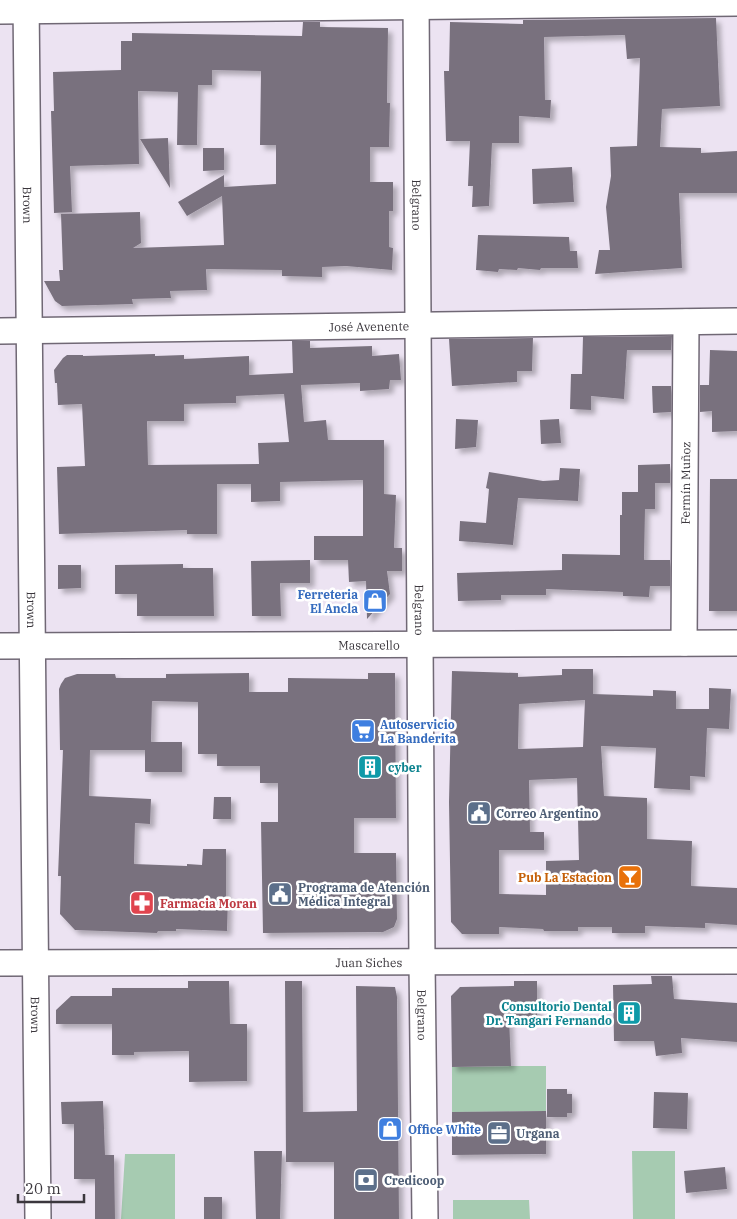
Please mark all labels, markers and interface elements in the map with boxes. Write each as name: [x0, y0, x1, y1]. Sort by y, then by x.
street label: Belgrano: [410, 179, 425, 231]
street label: Brown: [20, 186, 36, 224]
street label: José Avenente: [329, 318, 409, 334]
street label: Fermín Muñoz: [677, 442, 693, 524]
street label: Belgrano: [412, 584, 427, 636]
place label: Ferreteria El Ancla: [297, 587, 358, 616]
shop icon: Ferreteria El Ancla: [362, 588, 388, 614]
street label: Brown: [24, 591, 40, 629]
street label: Mascarello: [338, 637, 400, 652]
place label: Autoservicio La Banderita: [380, 717, 456, 746]
supermarket icon: Autoservicio La Banderita: [350, 718, 376, 744]
building icon: cyber: [357, 754, 383, 780]
place label: cyber: [388, 760, 422, 775]
public building icon: Correo Argentino: [466, 800, 492, 826]
place label: Correo Argentino: [496, 806, 599, 821]
bar icon: Pub La Estacion: [617, 864, 643, 890]
place label: Pub La Estacion: [518, 870, 612, 885]
place label: Programa de Atención Médica Integral: [298, 880, 430, 909]
public building icon: Programa de Atención Médica Integral: [267, 881, 293, 907]
pharmacy icon: Farmacia Moran: [129, 890, 155, 916]
place label: Farmacia Moran: [160, 896, 257, 911]
street label: Juan Siches: [336, 954, 403, 970]
street label: Belgrano: [415, 989, 430, 1041]
street label: Brown: [28, 996, 44, 1034]
place label: Consultorio Dental Dr. Tangari Fernando: [486, 999, 612, 1028]
building icon: Consultorio Dental Dr. Tangari Fernando: [616, 1000, 642, 1026]
shop icon: Office White: [377, 1116, 403, 1142]
office icon: Urgana: [486, 1120, 512, 1146]
place label: Office White: [408, 1122, 481, 1137]
place label: Urgana: [516, 1126, 560, 1141]
bank icon: Credicoop: [353, 1167, 379, 1193]
scale bar: [18, 1172, 84, 1204]
place label: Credicoop: [384, 1173, 445, 1188]
text: 20 m: [25, 1179, 61, 1198]

